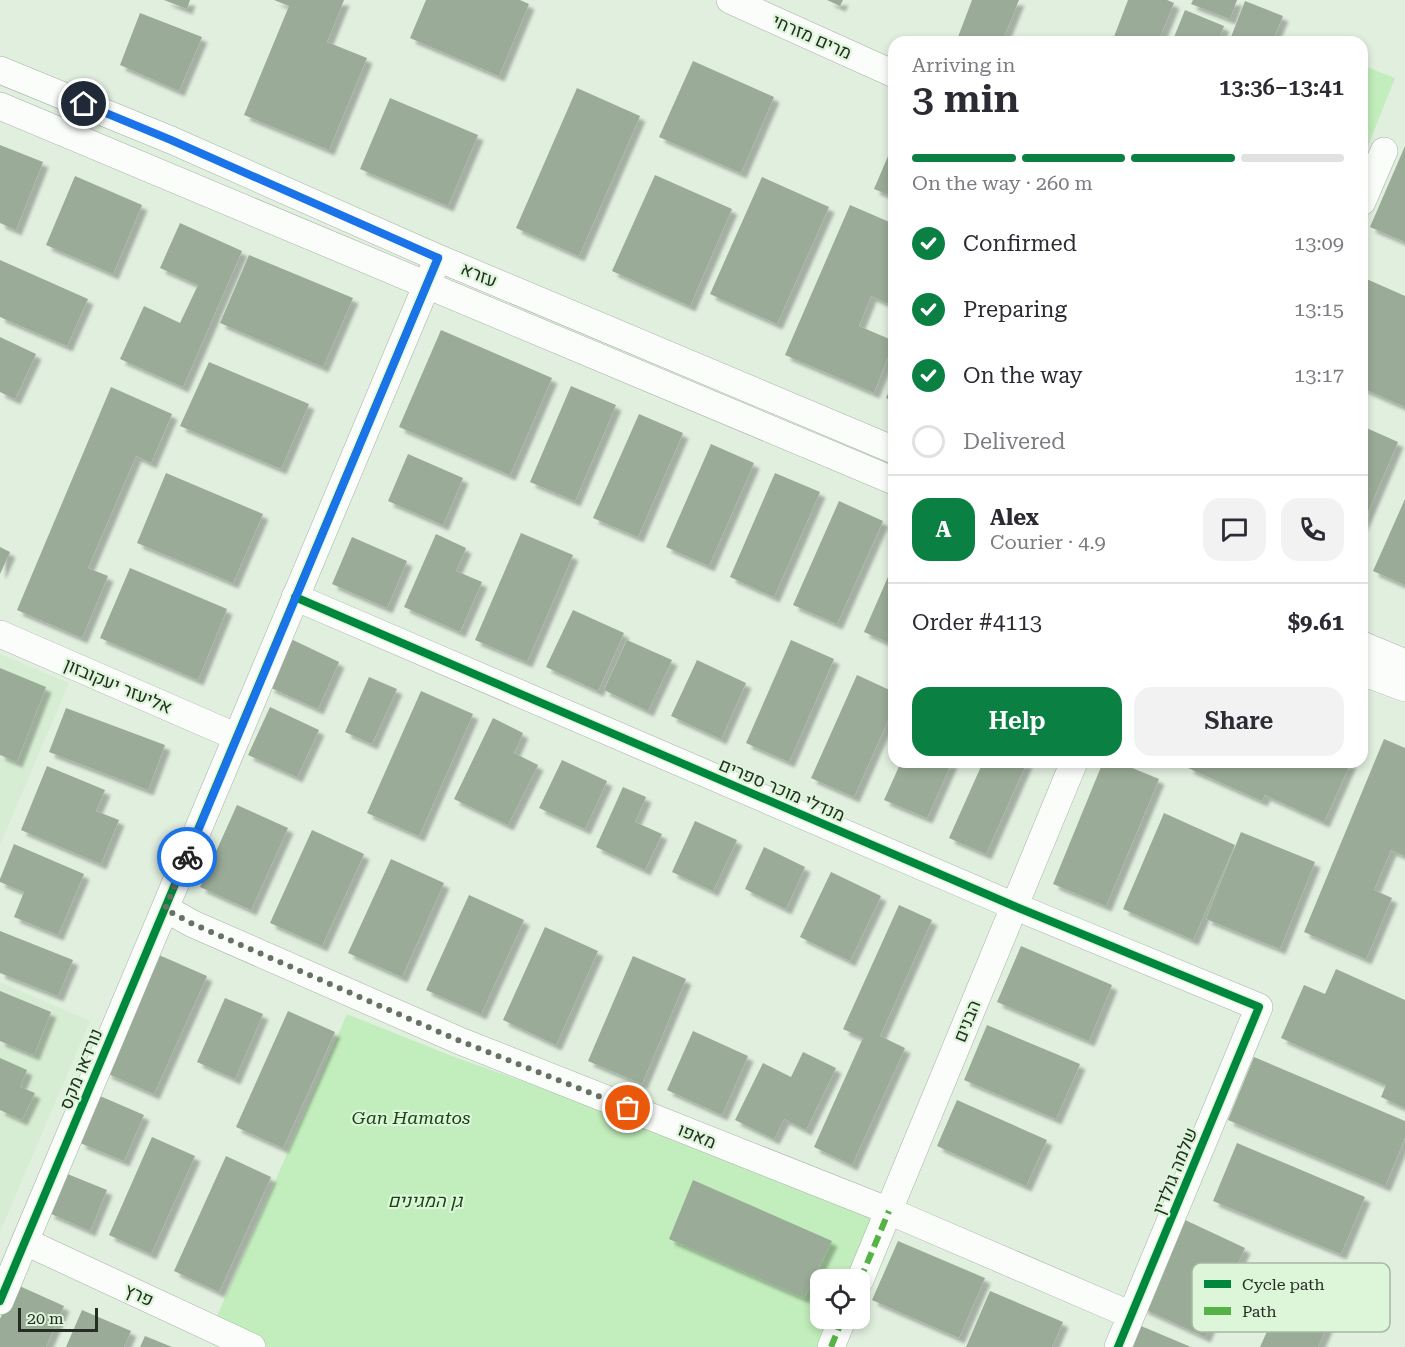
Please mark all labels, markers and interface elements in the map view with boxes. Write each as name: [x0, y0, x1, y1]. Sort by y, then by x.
street label: מרים מזרחי: [769, 10, 855, 63]
text: Arriving in: [912, 53, 1015, 77]
text: 13:36–13:41: [1219, 75, 1344, 100]
text: 3 min: [912, 76, 1019, 122]
pin: [58, 78, 109, 129]
icon: home: [67, 87, 100, 120]
text: On the way · 260 m: [912, 171, 1093, 195]
icon: check: [912, 227, 945, 260]
text: Confirmed: [963, 231, 1077, 256]
text: 13:09: [1294, 231, 1344, 255]
street label: עזרא: [458, 258, 500, 291]
icon: check: [912, 293, 945, 326]
text: Preparing: [963, 297, 1067, 322]
text: 13:15: [1294, 297, 1344, 321]
icon: check: [912, 359, 945, 392]
text: On the way: [963, 363, 1083, 388]
text: 13:17: [1294, 363, 1344, 387]
text: Delivered: [963, 429, 1065, 454]
button: chat: [1203, 498, 1266, 561]
button: phone: [1281, 498, 1344, 561]
text: Alex: [990, 505, 1039, 530]
text: A: [936, 517, 951, 542]
text: Courier · 4.9: [990, 530, 1106, 554]
text: Order #4113: [912, 610, 1042, 635]
text: $9.61: [1288, 610, 1344, 635]
street label: אליעזר יעקובזון: [61, 653, 175, 718]
button: Help: [912, 687, 1122, 756]
button: Share: [1134, 687, 1344, 756]
street label: מנדלי מוכר ספרים: [716, 754, 848, 826]
courier: [157, 827, 217, 887]
icon: bike: [171, 841, 204, 874]
street label: הבנים: [949, 997, 984, 1045]
street label: נורדאו מקס: [55, 1025, 106, 1112]
pin: [602, 1082, 653, 1133]
icon: bag: [611, 1091, 644, 1124]
park label: Gan Hamatos: [352, 1107, 470, 1128]
street label: מאפו: [675, 1118, 719, 1153]
street label: שלמה גולדין: [1148, 1124, 1201, 1217]
park label: גן המגינים: [388, 1190, 463, 1211]
legend: [1192, 1263, 1390, 1332]
map controls: [810, 1269, 870, 1329]
button: locate: [810, 1269, 870, 1329]
text: Cycle path: [1242, 1275, 1325, 1294]
street label: פרץ: [121, 1279, 157, 1310]
text: Path: [1242, 1302, 1277, 1321]
scale bar: [18, 1305, 98, 1332]
text: 20 m: [27, 1309, 64, 1328]

